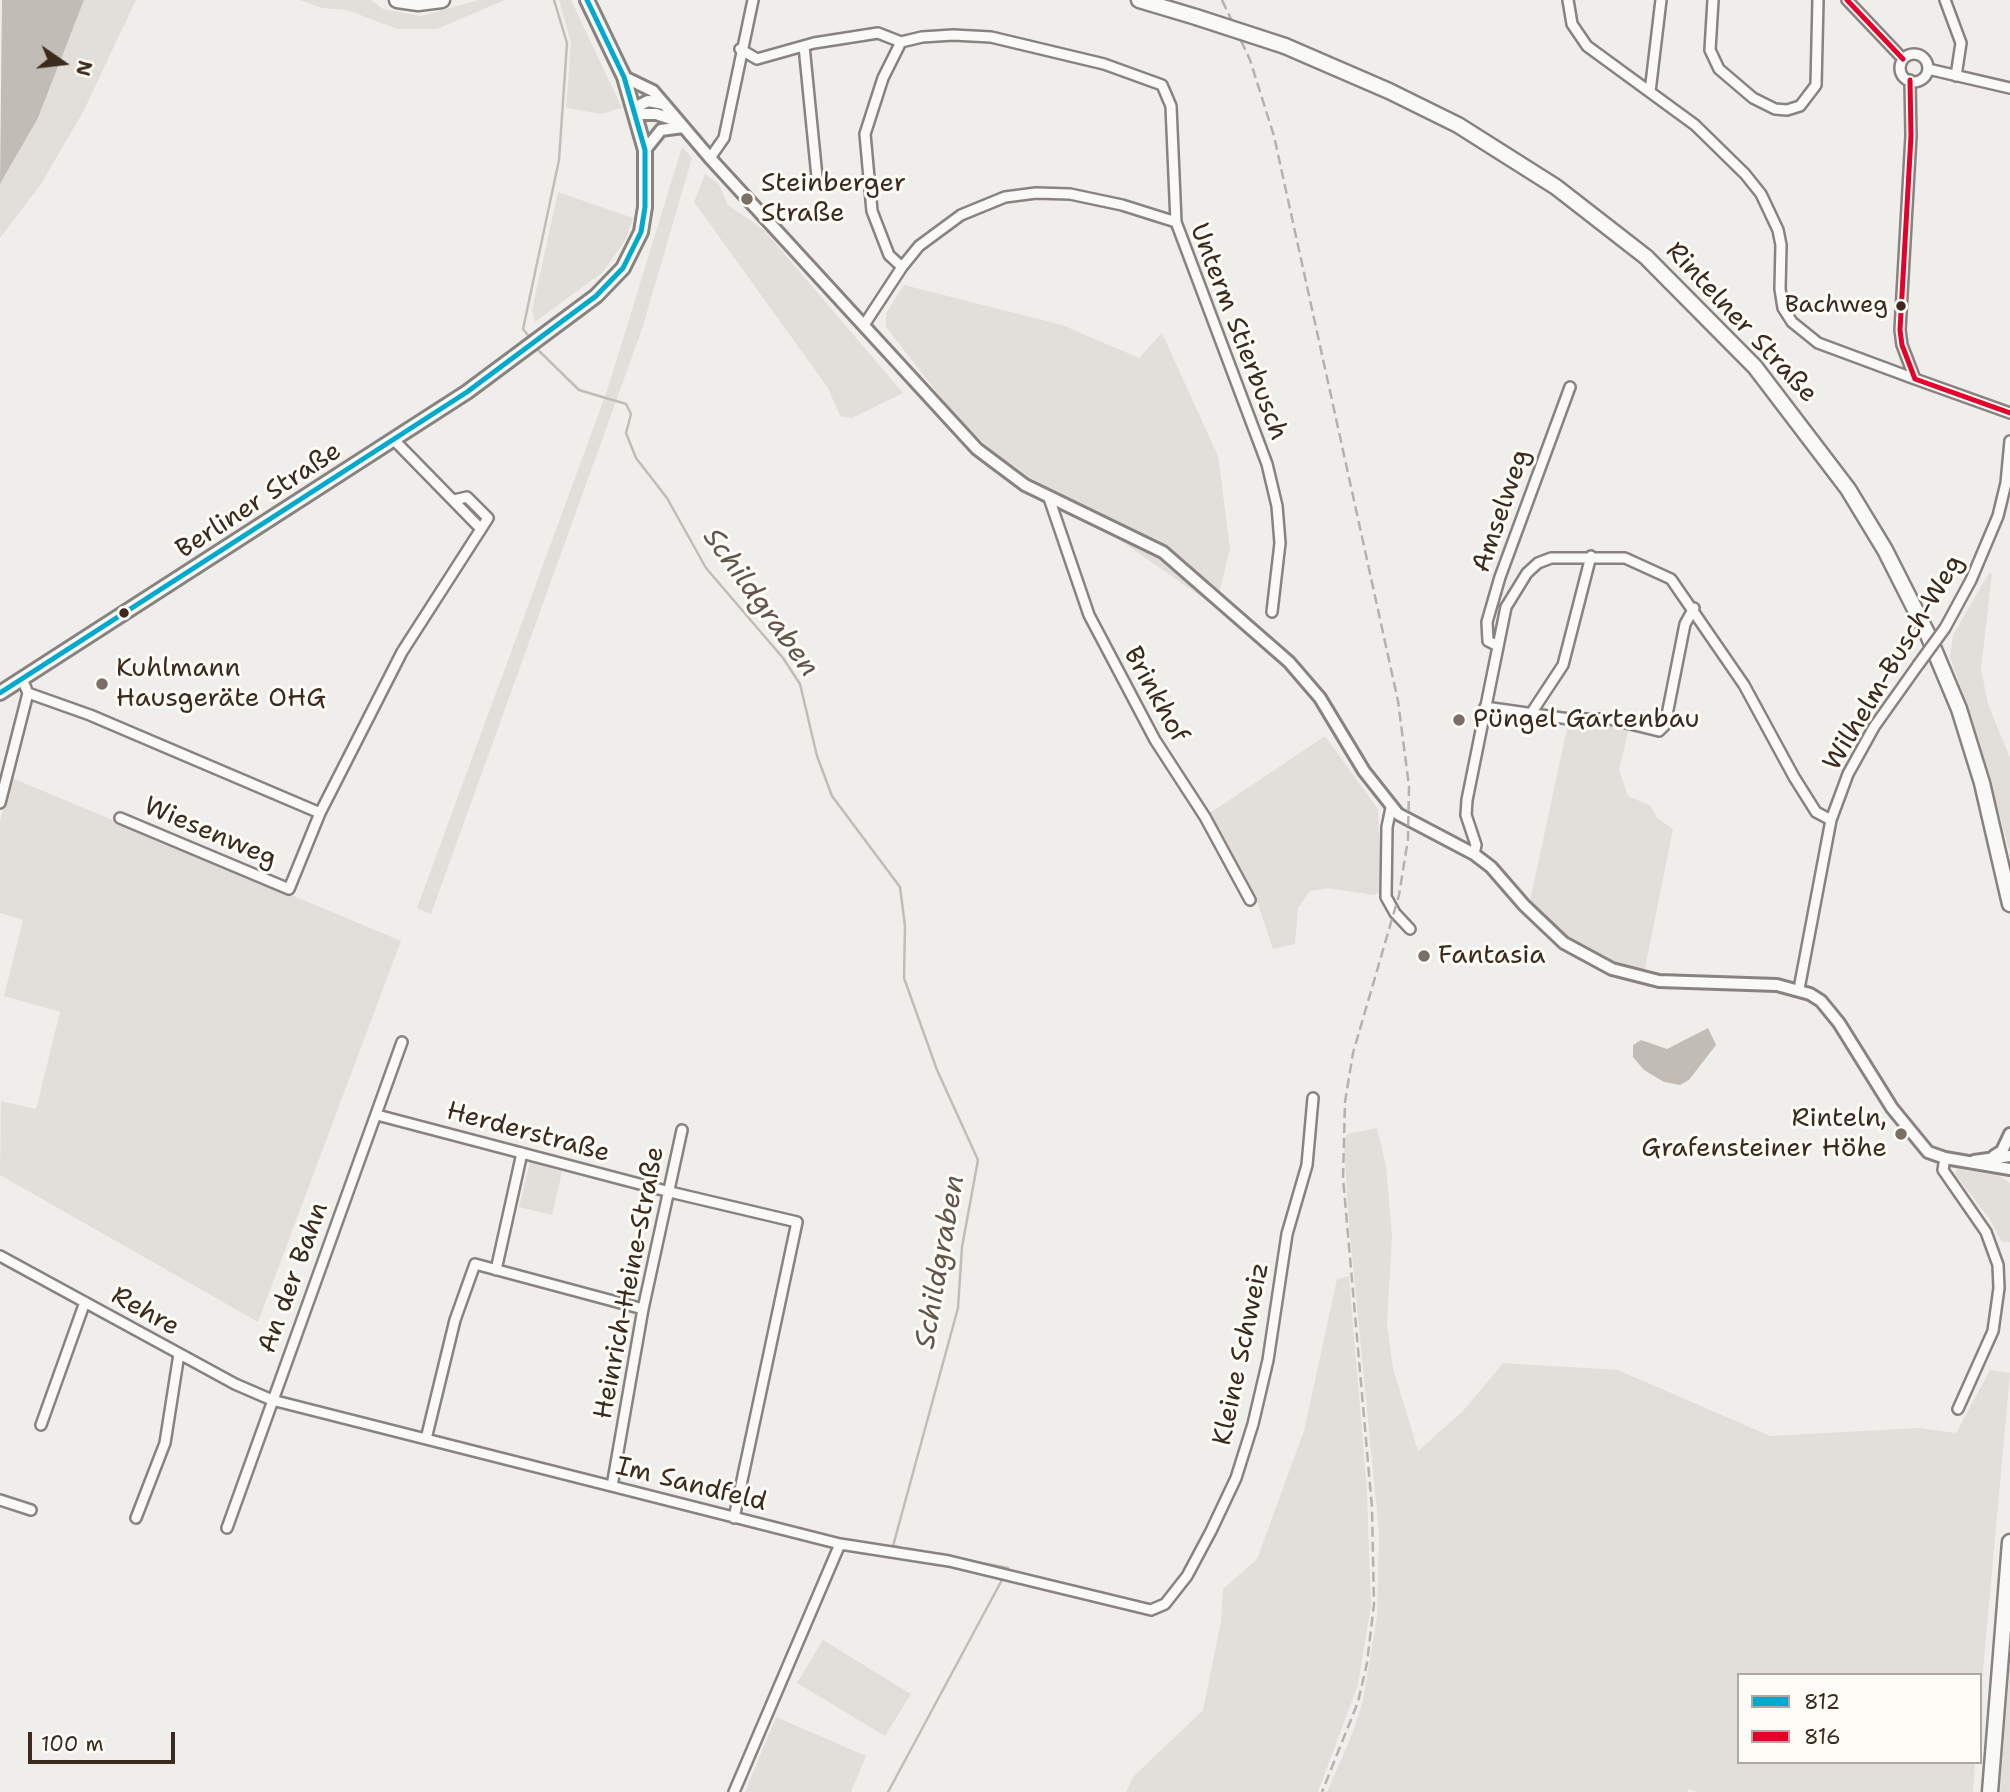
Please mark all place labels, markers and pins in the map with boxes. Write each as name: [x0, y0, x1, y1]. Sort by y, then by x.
place label: Steinberger Straße: [761, 168, 906, 230]
marker: Steinberger Straße: [739, 191, 755, 207]
place label: Bachweg: [1785, 292, 1888, 320]
marker: Bachweg: [1894, 299, 1908, 313]
unlabelled marker: [117, 606, 131, 620]
place label: Kuhlmann Hausgeräte OHG: [116, 653, 326, 714]
marker: Kuhlmann Hausgeräte OHG: [94, 676, 110, 692]
place label: Püngel Gartenbau: [1473, 704, 1700, 736]
marker: Püngel Gartenbau: [1451, 712, 1467, 728]
place label: Fantasia: [1438, 940, 1545, 972]
marker: Fantasia: [1416, 948, 1432, 964]
place label: Rinteln, Grafensteiner Höhe: [1641, 1103, 1887, 1164]
marker: Rinteln, Grafensteiner Höhe: [1893, 1126, 1909, 1142]

